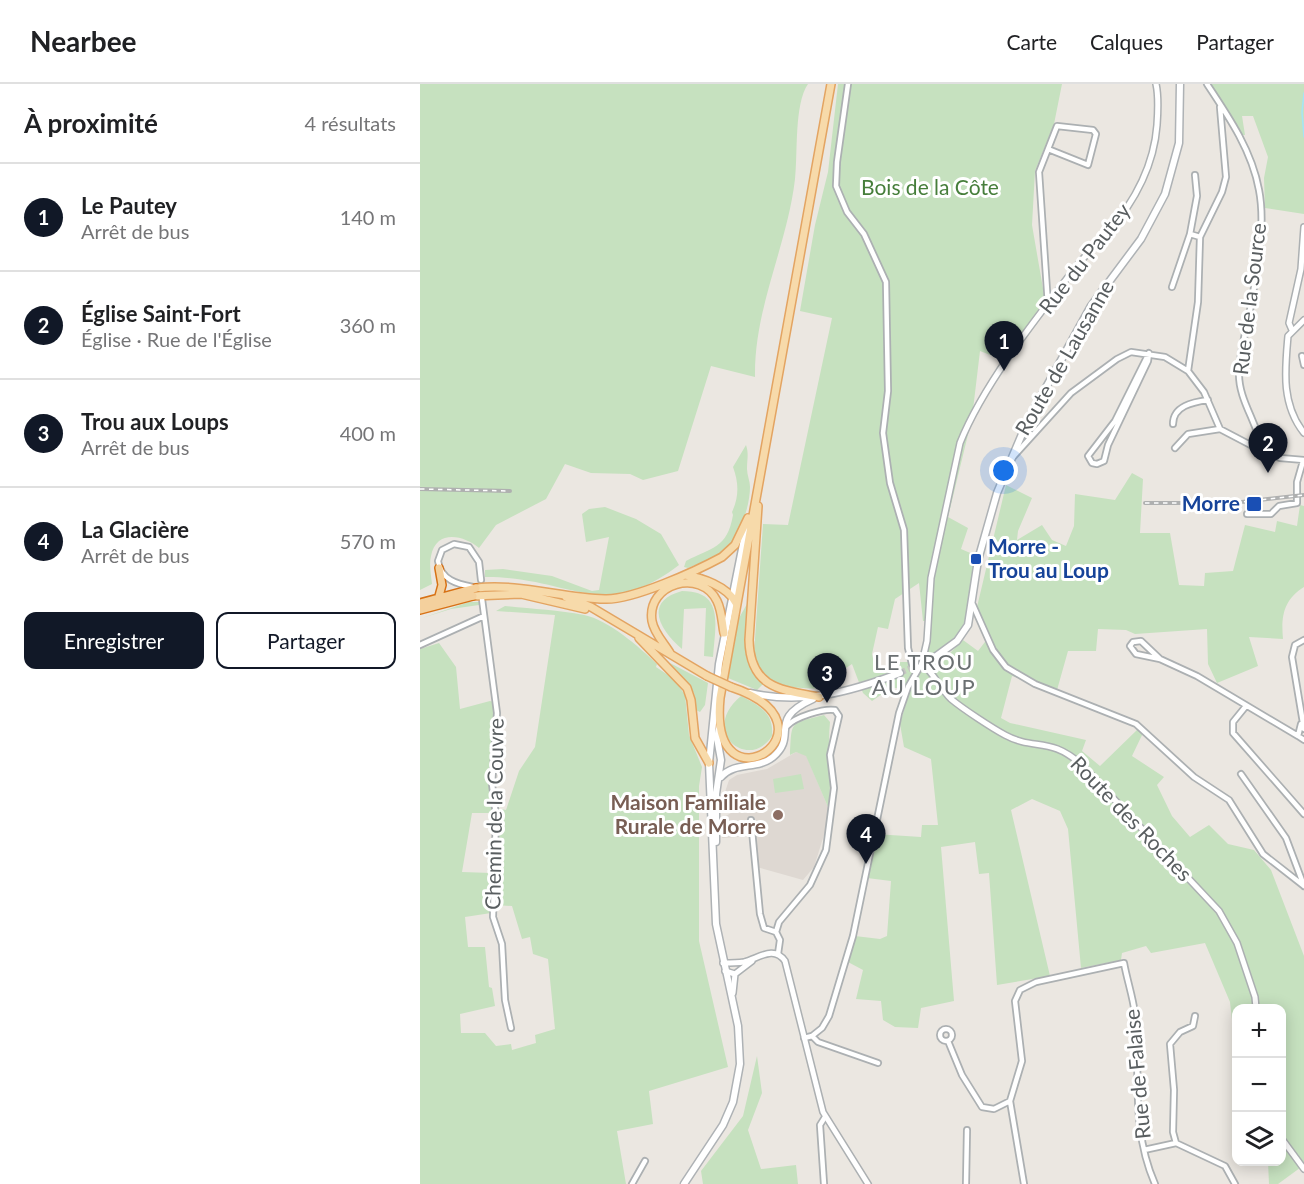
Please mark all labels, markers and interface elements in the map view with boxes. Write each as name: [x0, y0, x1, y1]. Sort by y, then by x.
text: Nearbee: [30, 24, 137, 58]
text: Carte: [1006, 29, 1057, 54]
text: Calques: [1090, 29, 1163, 54]
text: Partager: [1196, 29, 1274, 54]
text: À proximité: [24, 107, 158, 139]
text: 4 résultats: [305, 111, 396, 135]
park label: Bois de la Côte: [861, 174, 999, 199]
text: Le Pautey: [81, 192, 177, 219]
street label: Rue du Pautey: [1033, 198, 1135, 318]
text: 1: [38, 205, 49, 229]
text: 140 m: [340, 205, 396, 229]
text: Arrêt de bus: [81, 219, 189, 243]
street label: Rue de la Source: [1227, 221, 1270, 376]
street label: Route de Lausanne: [1009, 275, 1118, 439]
text: Église Saint-Fort: [81, 300, 241, 327]
text: 2: [38, 313, 49, 337]
text: 360 m: [340, 313, 396, 337]
pin: 1: [984, 322, 1024, 371]
text: Église · Rue de l'Église: [81, 327, 272, 351]
text: Trou aux Loups: [81, 408, 229, 435]
text: 3: [38, 421, 49, 445]
text: 400 m: [340, 421, 396, 445]
pin: 2: [1248, 424, 1288, 473]
text: Arrêt de bus: [81, 435, 189, 459]
your location: [989, 456, 1018, 485]
place label: Morre: [1182, 490, 1240, 515]
marker: Morre: [1245, 495, 1263, 513]
text: La Glacière: [81, 516, 189, 543]
text: 4: [38, 529, 49, 553]
text: 570 m: [340, 529, 396, 553]
place label: Morre - Trou au Loup: [988, 533, 1109, 582]
text: Arrêt de bus: [81, 543, 189, 567]
marker: Morre - Trou au Loup: [969, 552, 983, 566]
button: Enregistrer: [24, 612, 204, 669]
button: Partager: [216, 612, 396, 669]
district label: LE TROU AU LOUP: [872, 648, 976, 700]
pin: 3: [808, 654, 846, 703]
street label: Chemin de la Couvre: [479, 718, 508, 910]
street label: Route des Roches: [1066, 750, 1198, 886]
place label: Maison Familiale Rurale de Morre: [611, 789, 766, 838]
marker: Maison Familiale Rurale de Morre: [771, 808, 785, 822]
pin: 4: [846, 814, 886, 864]
map controls: [1232, 1004, 1286, 1166]
button: +: [1232, 1004, 1286, 1058]
street label: Rue de Falaise: [1118, 1008, 1155, 1140]
button: −: [1232, 1058, 1286, 1112]
button: layers: [1232, 1112, 1286, 1166]

